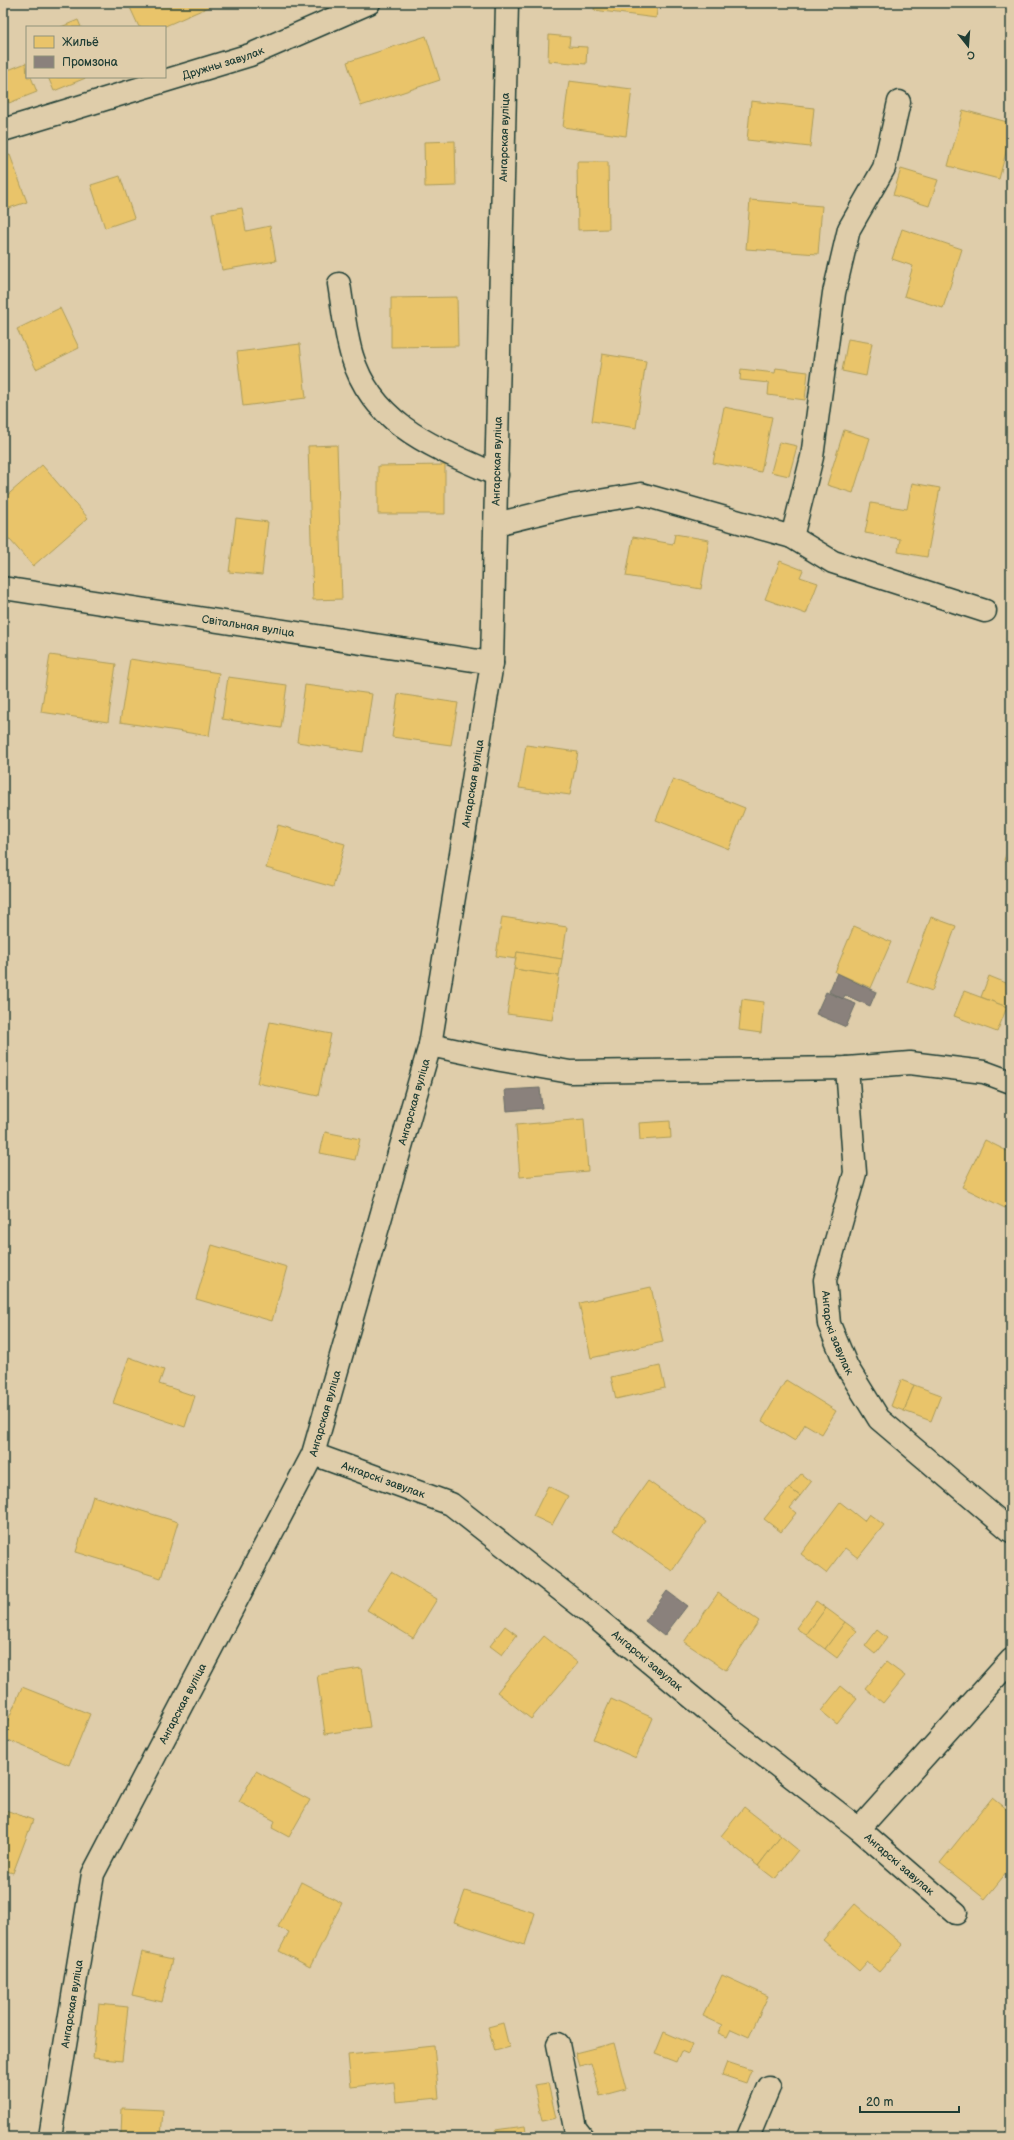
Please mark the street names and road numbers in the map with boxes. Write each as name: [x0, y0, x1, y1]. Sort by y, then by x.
street label: Дружны завулак: [180, 43, 266, 82]
street label: Ангарская вуліца: [496, 92, 511, 183]
street label: Ангарская вуліца: [489, 416, 504, 507]
street label: Світальная вуліца: [201, 612, 296, 639]
street label: Ангарская вуліца: [459, 738, 486, 829]
street label: Ангарская вуліца: [395, 1057, 432, 1147]
street label: Ангарскі завулак: [819, 1289, 857, 1377]
street label: Ангарская вуліца: [306, 1368, 343, 1459]
street label: Ангарскі завулак: [339, 1458, 427, 1501]
street label: Ангарскі завулак: [609, 1627, 686, 1694]
street label: Ангарская вуліца: [155, 1661, 209, 1747]
street label: Ангарскі завулак: [861, 1830, 937, 1898]
street label: Ангарская вуліца: [58, 1958, 85, 2050]

